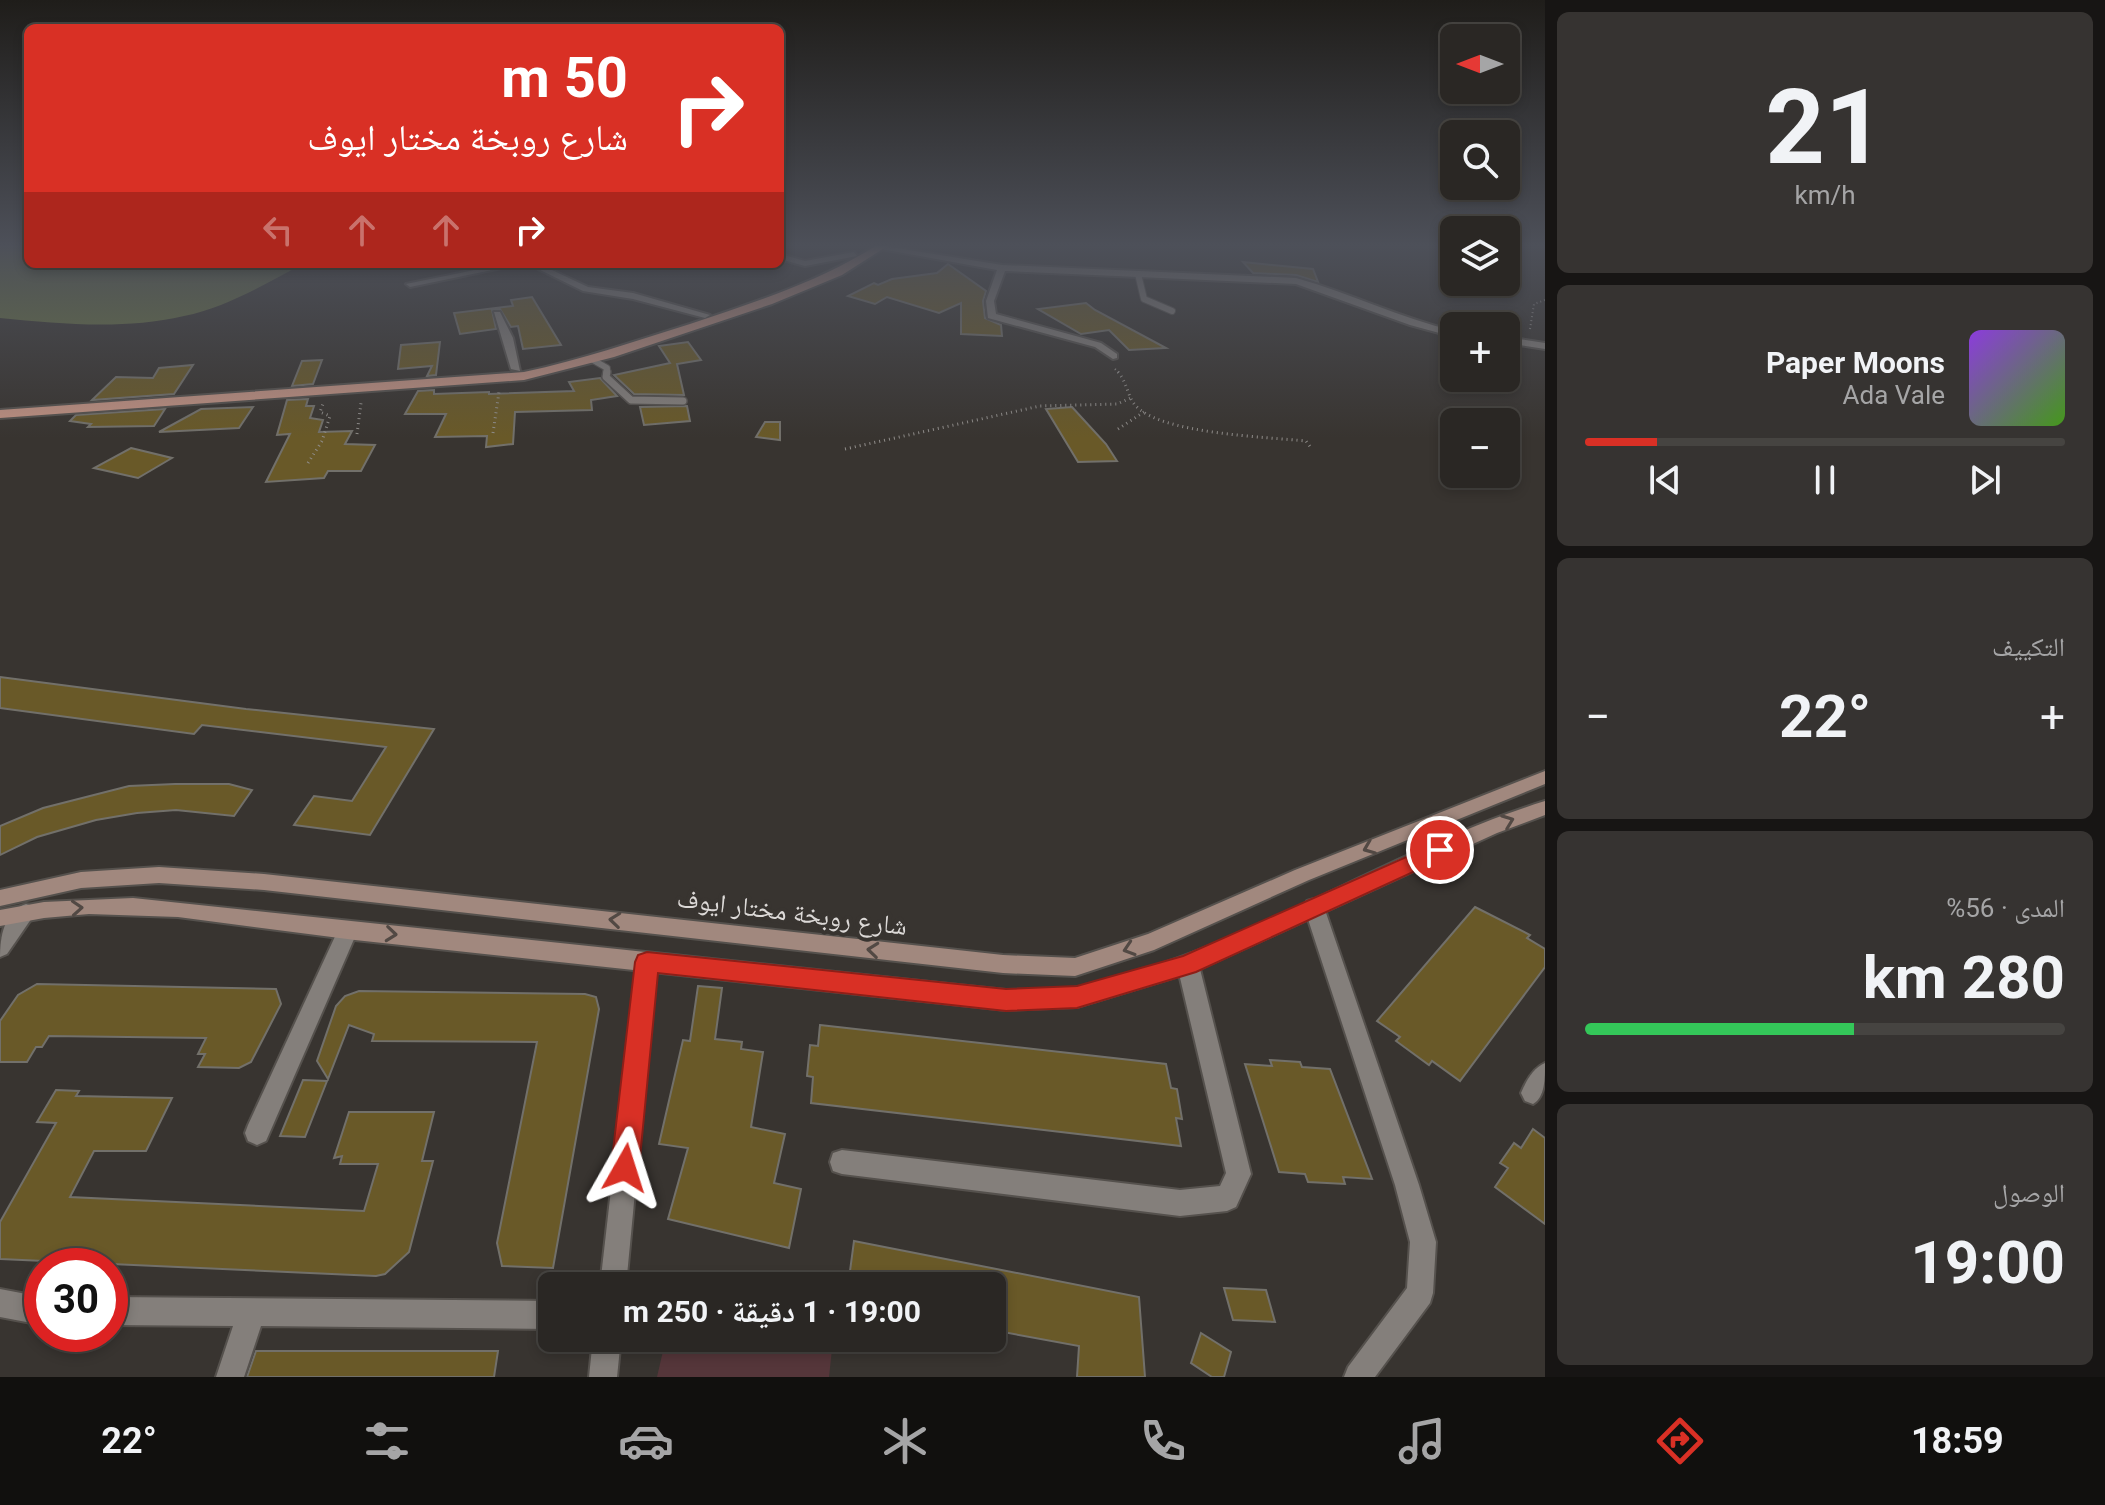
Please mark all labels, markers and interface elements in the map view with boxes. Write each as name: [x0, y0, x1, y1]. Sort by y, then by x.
north arrow: [1440, 24, 1520, 104]
map controls: [1440, 24, 1520, 488]
text: 50 m: [501, 45, 628, 111]
icon: right: [656, 56, 760, 160]
text: 21: [1765, 67, 1885, 188]
text: شارع روبخة مختار ايوف: [307, 117, 628, 159]
button: search: [1440, 120, 1520, 200]
text: km/h: [1794, 180, 1856, 210]
icon: left: [256, 208, 300, 252]
icon: ahead: [340, 208, 384, 252]
icon: ahead: [424, 208, 468, 252]
icon: right: [508, 208, 552, 252]
button: layers: [1440, 216, 1520, 296]
button: +: [1440, 312, 1520, 392]
text: Paper Moons: [1766, 345, 1945, 380]
text: Ada Vale: [1843, 380, 1945, 410]
button: −: [1440, 408, 1520, 488]
icon: previous: [1643, 458, 1687, 502]
icon: pause: [1803, 458, 1847, 502]
icon: next: [1963, 458, 2007, 502]
text: التكييف: [1992, 632, 2065, 662]
text: 22°: [1779, 681, 1871, 752]
text: −: [1585, 691, 1610, 743]
text: +: [2040, 691, 2065, 743]
one-way arrow: [1500, 814, 1514, 831]
pin: [1406, 816, 1474, 884]
icon: arrive: [1418, 828, 1462, 872]
one-way arrow: [1363, 838, 1377, 855]
street label: شارع روبخة مختار ايوف: [675, 883, 909, 942]
text: المدى · 56%: [1946, 893, 2065, 923]
one-way arrow: [71, 900, 84, 917]
one-way arrow: [608, 912, 621, 929]
one-way arrow: [385, 926, 398, 943]
one-way arrow: [1123, 940, 1137, 956]
one-way arrow: [866, 941, 879, 958]
text: 280 km: [1863, 942, 2065, 1013]
position arrow: [583, 1126, 667, 1210]
text: الوصول: [1993, 1178, 2065, 1208]
text: 19:00: [1910, 1227, 2065, 1298]
speed limit sign: 30: [24, 1248, 128, 1352]
text: 19:00 · 1 دقيقة · 250 m: [623, 1294, 921, 1329]
icon: filters: [359, 1413, 415, 1469]
icon: car: [618, 1413, 674, 1469]
icon: climate: [877, 1413, 933, 1469]
icon: phone: [1135, 1413, 1191, 1469]
icon: music: [1394, 1413, 1450, 1469]
icon: directions: [1652, 1413, 1708, 1469]
text: 22°: [101, 1420, 157, 1462]
text: 18:59: [1911, 1420, 2004, 1462]

